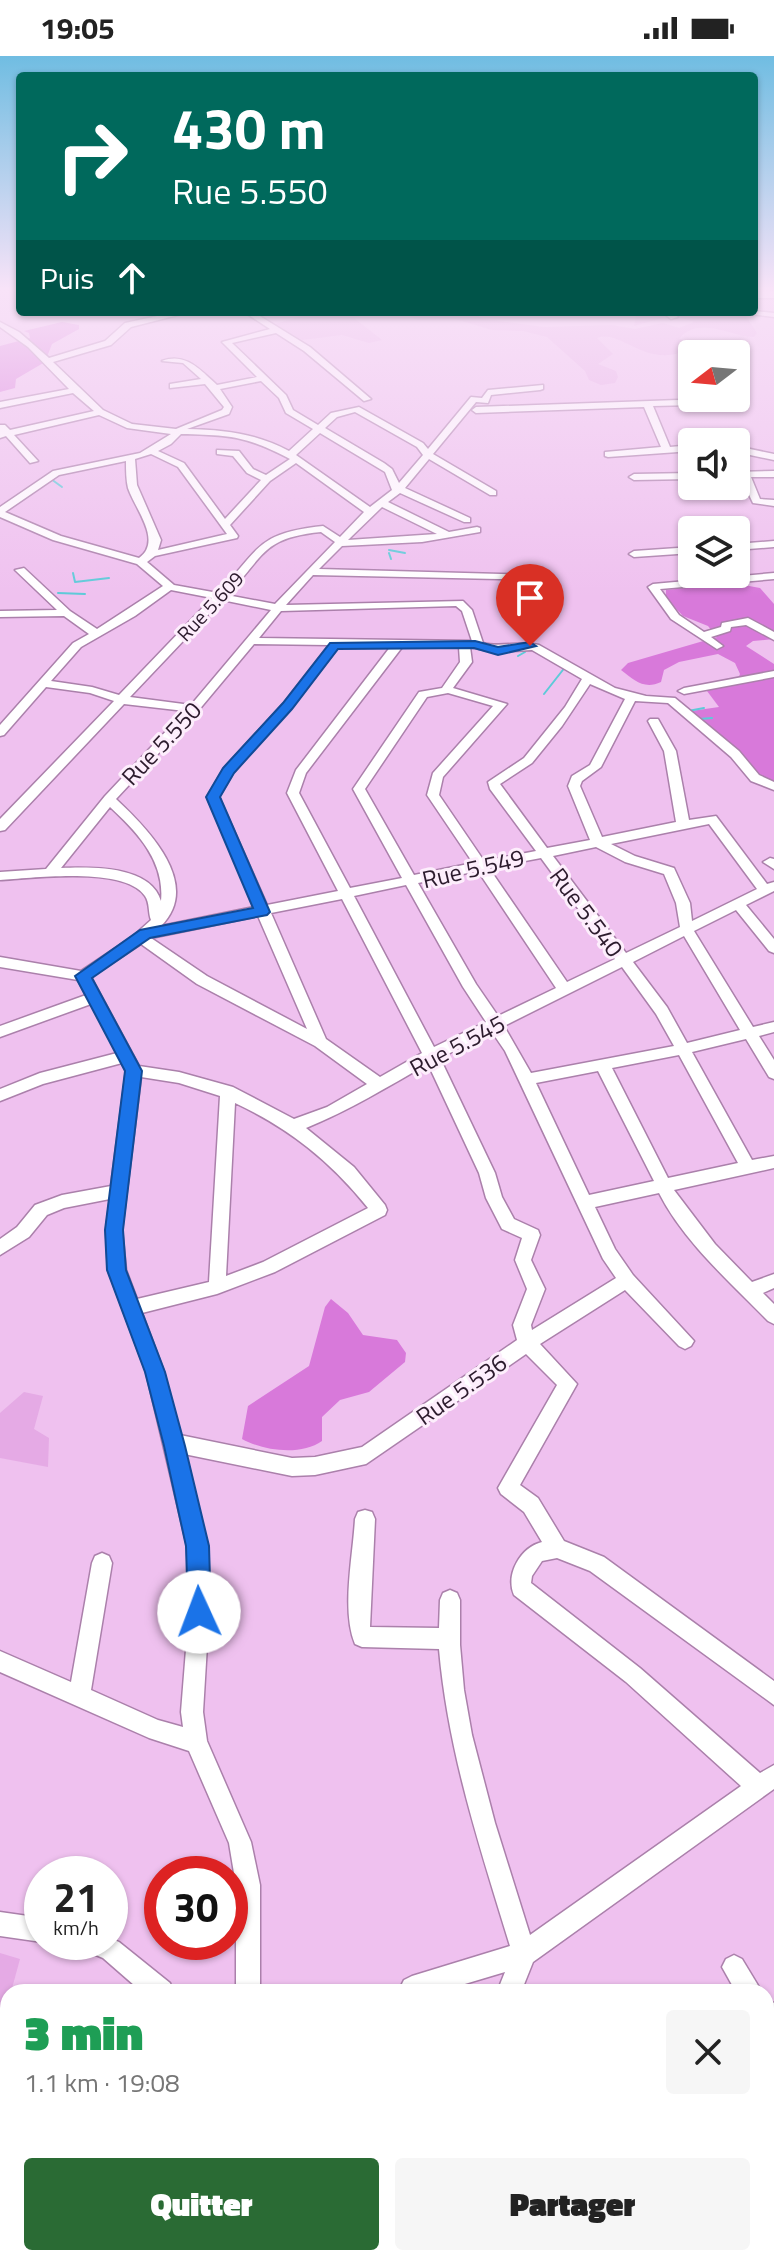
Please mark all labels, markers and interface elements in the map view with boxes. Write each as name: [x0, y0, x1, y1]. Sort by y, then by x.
text: 19:05: [40, 5, 115, 51]
text: 430 m: [172, 86, 325, 171]
icon: right: [40, 104, 144, 208]
text: Rue 5.550: [172, 163, 328, 218]
text: Puis: [40, 255, 94, 301]
icon: ahead: [110, 256, 154, 300]
north arrow: [678, 340, 750, 412]
map controls: [678, 340, 750, 588]
button: sound: [678, 428, 750, 500]
button: layers: [678, 516, 750, 588]
street label: Rue 5.609: [169, 564, 251, 648]
pin: [496, 564, 564, 646]
icon: arrive: [508, 576, 552, 620]
street label: Rue 5.550: [112, 693, 210, 793]
street label: Rue 5.549: [418, 839, 528, 897]
street label: Rue 5.540: [541, 860, 633, 964]
street label: Rue 5.545: [403, 1005, 511, 1085]
street label: Rue 5.536: [408, 1344, 514, 1434]
position arrow: [157, 1570, 241, 1654]
speed limit sign: 30: [144, 1856, 248, 1960]
text: 21: [54, 1867, 98, 1928]
text: km/h: [53, 1912, 99, 1943]
text: 3 min: [24, 1996, 143, 2069]
button: close: [666, 2010, 750, 2094]
text: 1.1 km · 19:08: [24, 2063, 180, 2102]
button: Quitter: [24, 2158, 379, 2250]
button: Partager: [395, 2158, 750, 2250]

